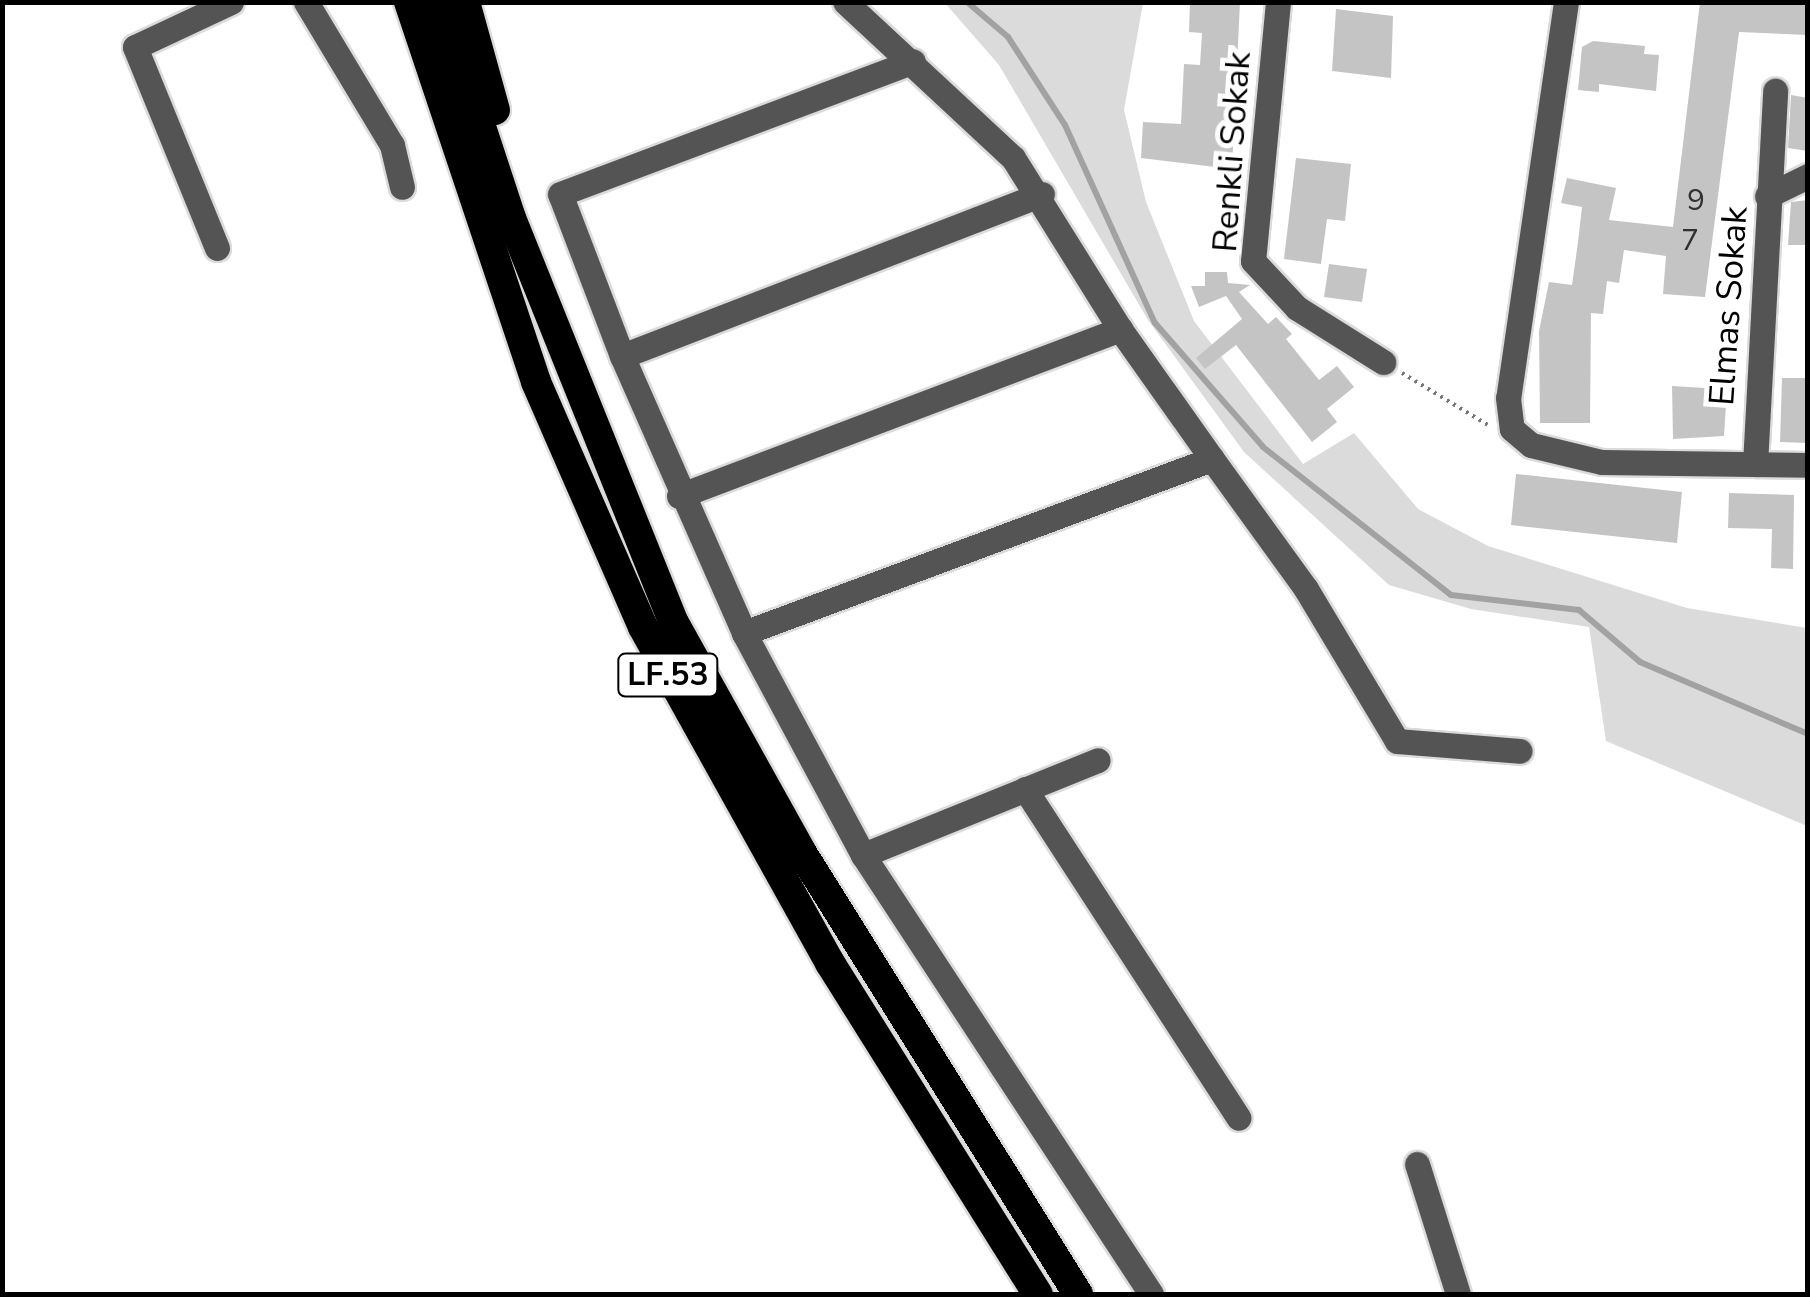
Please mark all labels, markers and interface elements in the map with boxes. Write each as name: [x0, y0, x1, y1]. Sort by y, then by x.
street label: Renkli Sokak: [1204, 50, 1260, 254]
house number: 9: [1687, 183, 1705, 219]
street label: Elmas Sokak: [1701, 205, 1757, 407]
house number: 7: [1681, 223, 1699, 259]
road number: LF.53: [616, 648, 720, 702]

